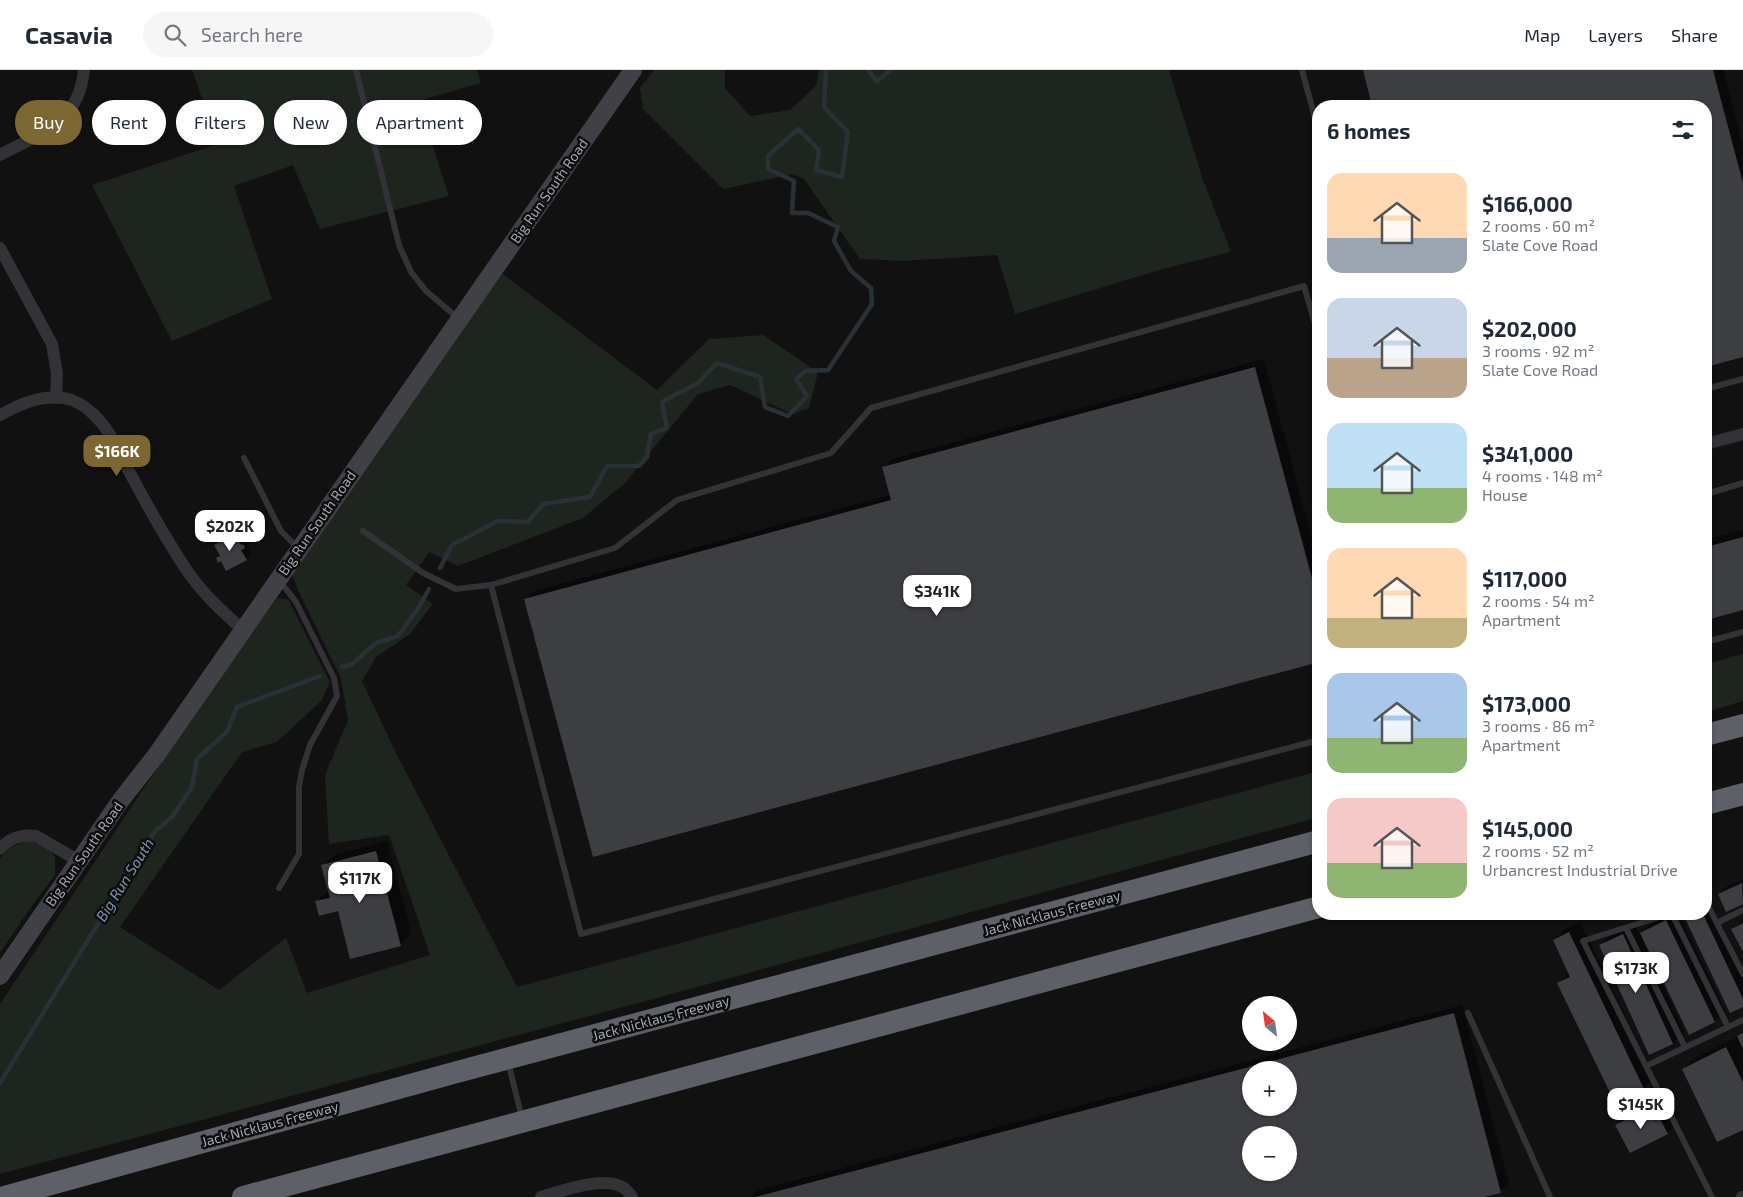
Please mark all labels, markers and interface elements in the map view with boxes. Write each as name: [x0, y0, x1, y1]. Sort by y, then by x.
search box: [143, 12, 493, 57]
text: Casavia: [25, 20, 113, 49]
icon: search: [161, 21, 189, 49]
text: Search here: [201, 23, 303, 46]
text: Map: [1524, 24, 1560, 46]
text: Layers: [1588, 24, 1643, 46]
text: Share: [1671, 24, 1718, 46]
chip: Buy: [15, 100, 82, 145]
chip: Rent: [92, 100, 166, 145]
chip: Filters: [176, 100, 264, 145]
chip: New: [274, 100, 347, 145]
chip: Apartment: [357, 100, 482, 145]
icon: filters: [1669, 116, 1697, 144]
text: 6 homes: [1327, 118, 1410, 143]
street label: Big Run South Road: [506, 135, 591, 246]
text: $166,000: [1482, 191, 1573, 216]
icon: home: [1367, 193, 1427, 253]
text: 2 rooms · 60 m²: [1482, 216, 1595, 235]
text: Slate Cove Road: [1482, 235, 1598, 254]
text: $202,000: [1482, 316, 1577, 341]
icon: home: [1367, 318, 1427, 378]
text: 3 rooms · 92 m²: [1482, 341, 1594, 360]
text: Slate Cove Road: [1482, 360, 1598, 379]
pin: $166K: [82, 434, 152, 477]
text: $166K: [94, 441, 140, 460]
text: $341,000: [1482, 441, 1573, 466]
icon: home: [1367, 443, 1427, 503]
text: 4 rooms · 148 m²: [1482, 466, 1603, 485]
street label: Big Run South Road: [274, 467, 359, 578]
text: House: [1482, 485, 1528, 504]
pin: $202K: [195, 510, 265, 552]
text: $202K: [206, 516, 254, 535]
text: $117,000: [1482, 566, 1567, 591]
icon: home: [1367, 568, 1427, 628]
pin: $341K: [902, 574, 972, 617]
text: $341K: [914, 581, 960, 600]
text: 2 rooms · 54 m²: [1482, 591, 1595, 610]
text: Apartment: [1482, 610, 1561, 629]
text: $173,000: [1482, 691, 1571, 716]
icon: home: [1367, 693, 1427, 753]
text: 3 rooms · 86 m²: [1482, 716, 1595, 735]
text: Apartment: [1482, 735, 1561, 754]
street label: Big Run South Road: [42, 799, 126, 909]
text: $145,000: [1482, 816, 1573, 841]
icon: home: [1367, 818, 1427, 878]
water label: Big Run South: [92, 835, 158, 925]
text: 2 rooms · 52 m²: [1482, 841, 1594, 860]
text: Urbancrest Industrial Drive: [1482, 860, 1678, 879]
pin: $117K: [325, 862, 395, 904]
text: $117K: [339, 868, 381, 887]
street label: Jack Nicklaus Freeway: [982, 886, 1123, 939]
pin: $173K: [1601, 952, 1671, 994]
text: $173K: [1614, 958, 1658, 977]
street label: Jack Nicklaus Freeway: [591, 991, 732, 1044]
north arrow: [1242, 996, 1298, 1051]
map controls: [1242, 996, 1297, 1181]
button: +: [1242, 1061, 1297, 1116]
pin: $145K: [1606, 1088, 1676, 1130]
text: $145K: [1618, 1094, 1664, 1113]
street label: Jack Nicklaus Freeway: [200, 1097, 341, 1150]
button: −: [1242, 1126, 1297, 1181]

